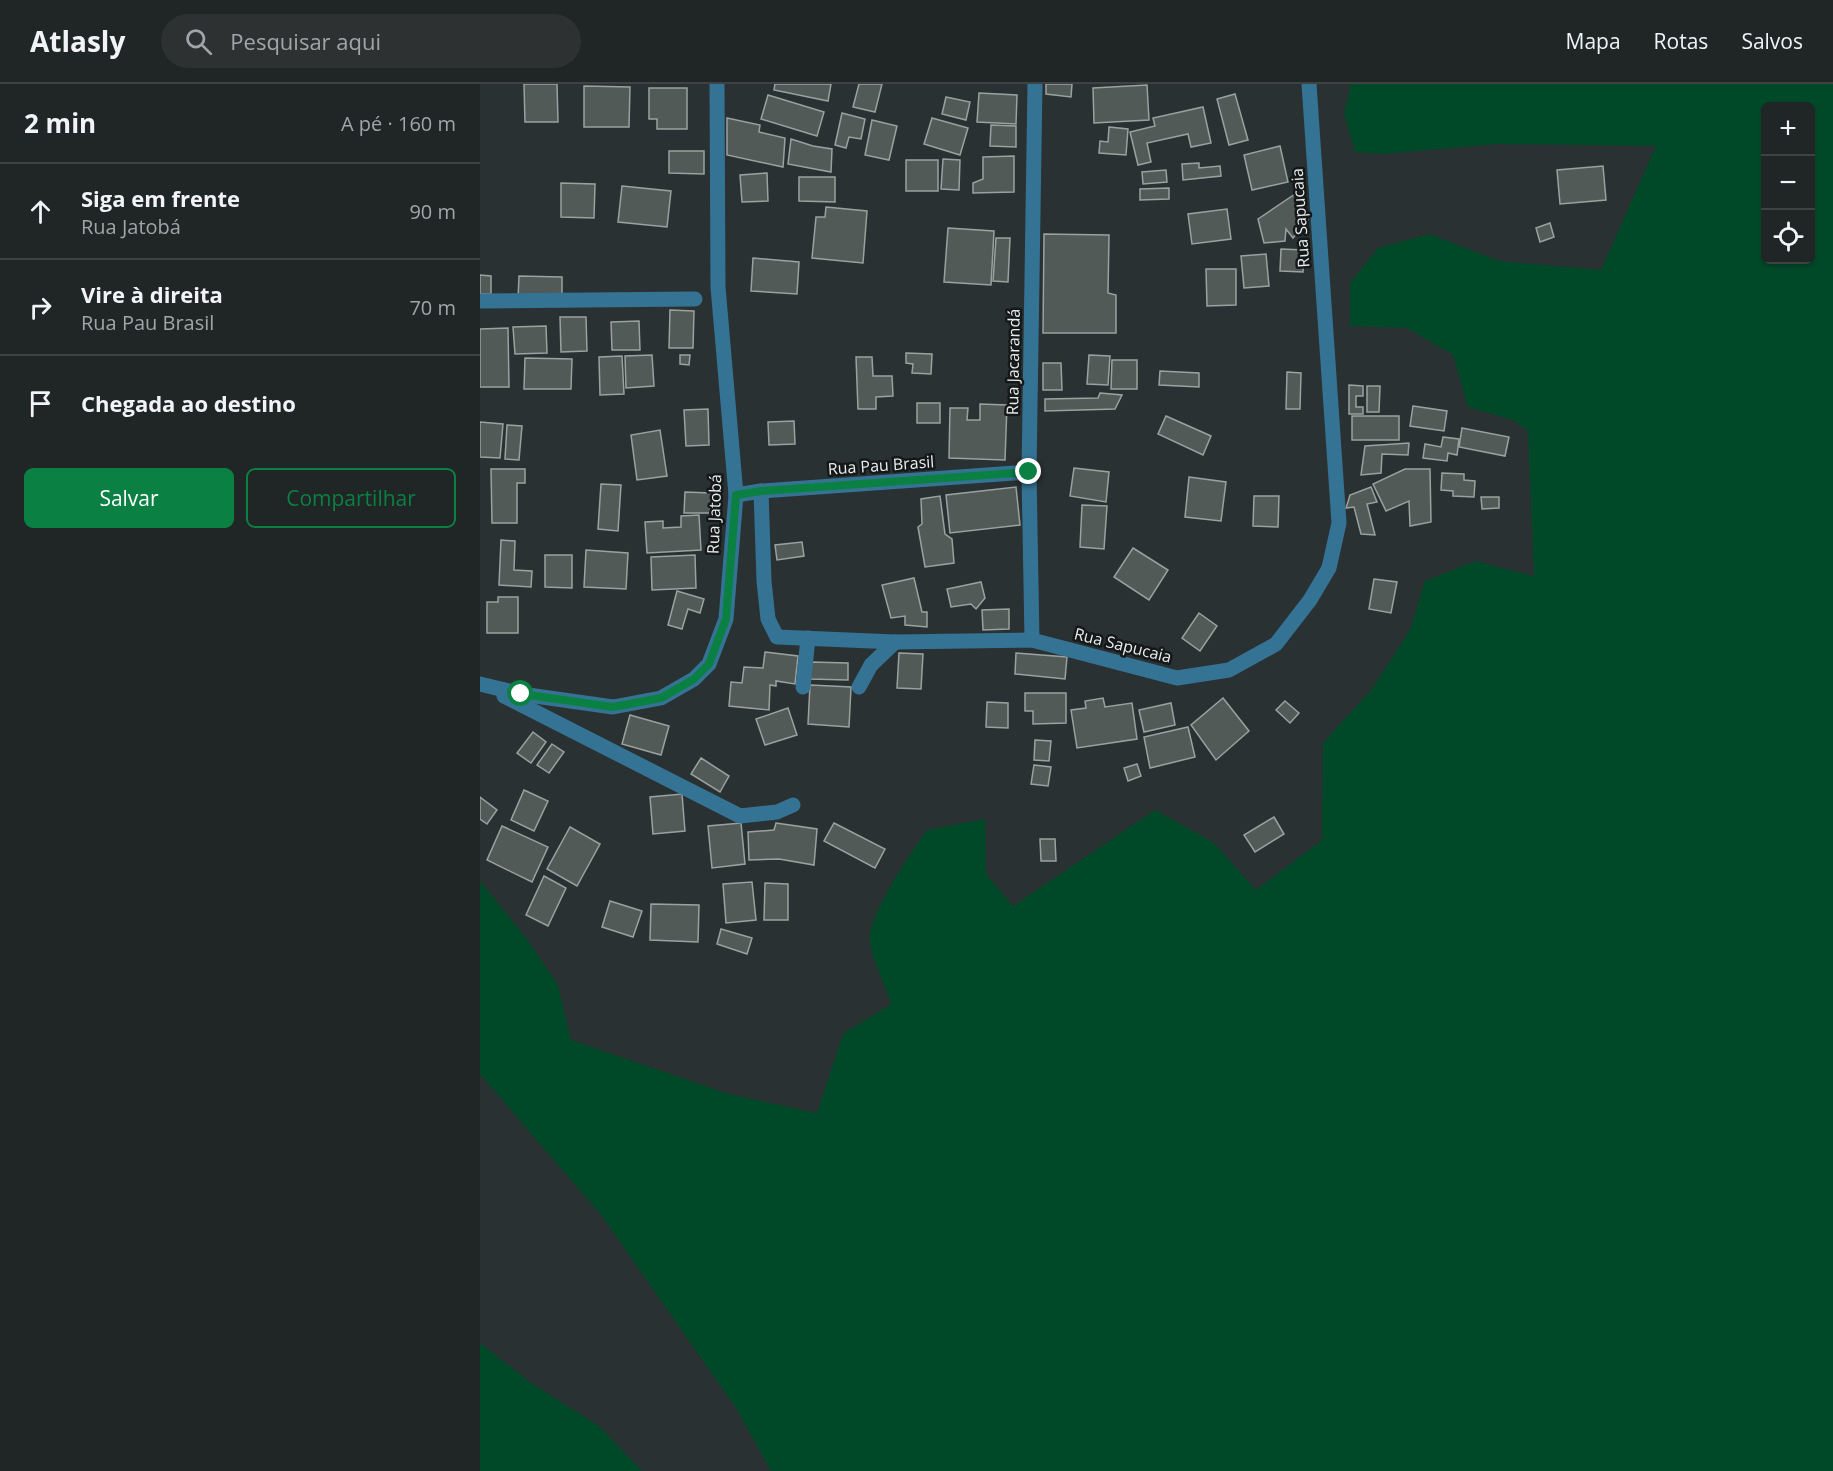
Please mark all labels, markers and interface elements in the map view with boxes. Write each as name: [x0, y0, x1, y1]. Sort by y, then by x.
search box: [161, 14, 581, 68]
text: Atlasly: [30, 22, 125, 60]
icon: search: [182, 25, 215, 58]
text: Pesquisar aqui: [230, 26, 381, 56]
text: Mapa: [1566, 27, 1621, 55]
text: Rotas: [1654, 27, 1708, 55]
text: Salvos: [1741, 27, 1803, 55]
map controls: [1761, 102, 1815, 264]
button: +: [1761, 102, 1815, 156]
text: 2 min: [24, 105, 96, 141]
text: A pé · 160 m: [341, 110, 456, 137]
button: −: [1761, 156, 1815, 210]
street label: Rua Sapucaia: [1286, 168, 1314, 268]
text: Siga em frente: [81, 183, 240, 213]
icon: ahead: [24, 195, 57, 228]
text: 90 m: [409, 198, 456, 225]
button: locate: [1761, 210, 1815, 264]
text: Rua Jatobá: [81, 213, 181, 240]
text: Vire à direita: [81, 279, 223, 309]
icon: right: [24, 291, 57, 324]
text: 70 m: [409, 294, 456, 321]
text: Rua Pau Brasil: [81, 309, 214, 336]
street label: Rua Jacarandá: [1001, 309, 1025, 415]
icon: arrive: [24, 387, 57, 420]
text: Chegada ao destino: [81, 388, 296, 418]
street label: Rua Pau Brasil: [827, 450, 935, 480]
route end: [1015, 458, 1041, 484]
button: Salvar: [24, 468, 234, 528]
button: Compartilhar: [246, 468, 456, 528]
street label: Rua Jatobá: [702, 474, 726, 554]
street label: Rua Sapucaia: [1072, 622, 1174, 668]
route start: [507, 680, 533, 706]

